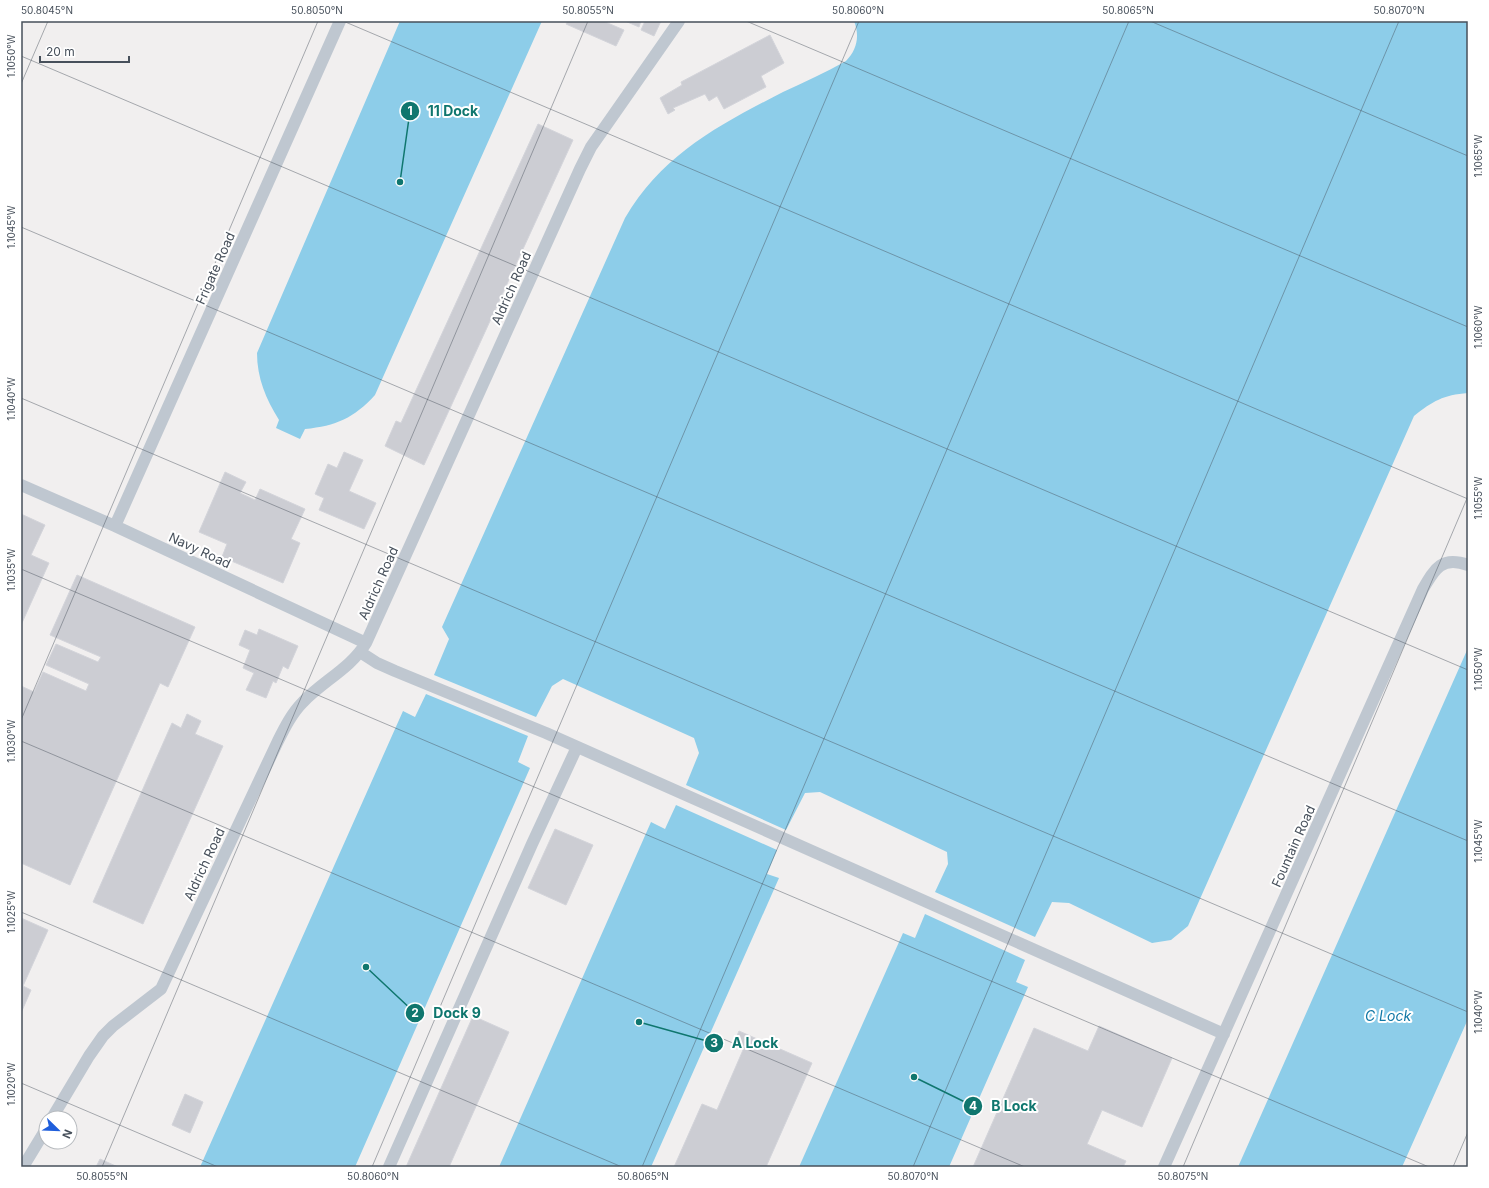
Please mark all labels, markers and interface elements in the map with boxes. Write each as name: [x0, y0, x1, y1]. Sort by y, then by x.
text: 50.8045°N: [21, 4, 73, 16]
text: 50.8050°N: [291, 4, 343, 16]
text: 50.8055°N: [562, 4, 614, 16]
text: 50.8060°N: [832, 4, 884, 16]
text: 50.8065°N: [1102, 4, 1154, 16]
text: 50.8070°N: [1374, 4, 1425, 16]
text: 1.1050°W: [5, 34, 17, 78]
scale bar: [40, 38, 129, 64]
text: 20 m: [46, 44, 75, 59]
callout: 11 Dock: [400, 98, 487, 124]
text: 11 Dock: [428, 102, 479, 119]
text: 1: [407, 103, 413, 118]
text: 1.1065°W: [1472, 134, 1484, 178]
text: 1.1045°W: [5, 205, 17, 249]
street label: Frigate Road: [192, 229, 238, 307]
street label: Aldrich Road: [488, 249, 534, 327]
text: 1.1060°W: [1472, 305, 1484, 349]
text: 1.1040°W: [5, 377, 17, 421]
text: 1.1055°W: [1472, 476, 1484, 520]
street label: Navy Road: [166, 529, 234, 571]
street label: Aldrich Road: [355, 544, 401, 622]
text: 1.1035°W: [5, 548, 17, 592]
text: 1.1050°W: [1472, 647, 1484, 691]
text: 1.1030°W: [5, 719, 17, 763]
street label: Fountain Road: [1268, 803, 1318, 889]
text: 1.1045°W: [1472, 819, 1484, 863]
street label: Aldrich Road: [180, 825, 228, 903]
text: 1.1025°W: [5, 890, 17, 934]
text: 1.1040°W: [1472, 990, 1484, 1034]
callout: Dock 9: [405, 1000, 488, 1026]
text: Dock 9: [433, 1004, 481, 1021]
text: 2: [411, 1005, 419, 1020]
water label: C Lock: [1365, 1007, 1411, 1024]
callout: A Lock: [704, 1030, 787, 1056]
text: A Lock: [732, 1034, 779, 1051]
text: 3: [710, 1035, 718, 1050]
text: 1.1020°W: [5, 1062, 17, 1106]
callout: B Lock: [963, 1093, 1045, 1119]
text: B Lock: [991, 1097, 1038, 1114]
text: 4: [969, 1098, 977, 1113]
north arrow: [38, 1110, 78, 1150]
text: N: [59, 1127, 75, 1141]
text: 50.8055°N: [76, 1170, 128, 1182]
text: 50.8060°N: [347, 1170, 399, 1182]
text: 50.8065°N: [617, 1170, 669, 1182]
text: 50.8070°N: [888, 1170, 939, 1182]
text: 50.8075°N: [1158, 1170, 1208, 1182]

